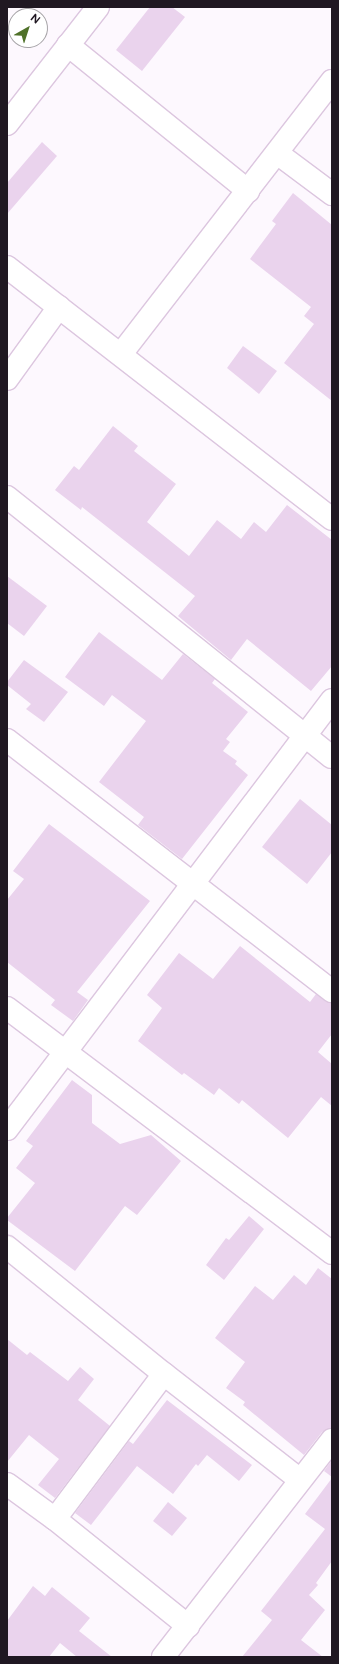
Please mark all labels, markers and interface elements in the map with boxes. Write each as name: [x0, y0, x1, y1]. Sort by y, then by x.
north arrow: [8, 8, 48, 48]
text: N: [28, 11, 43, 27]

